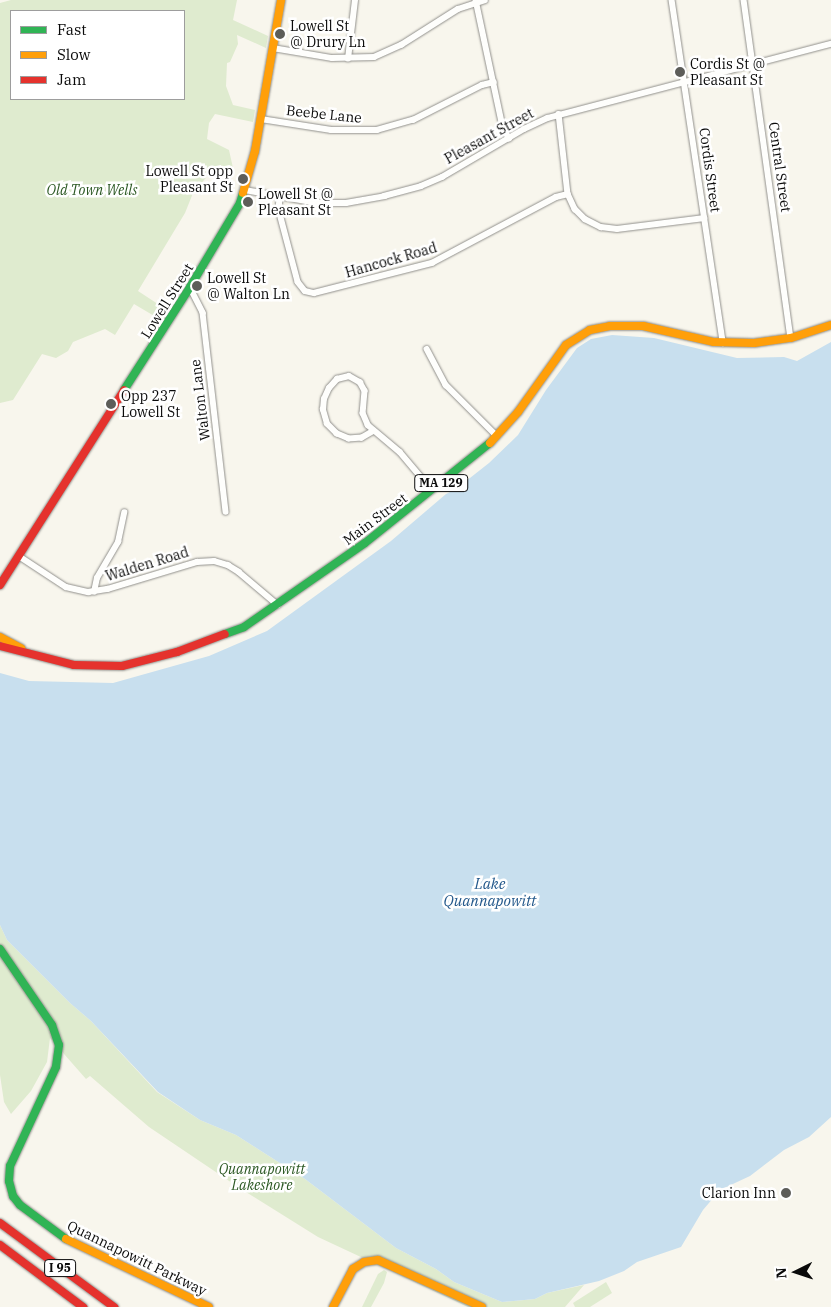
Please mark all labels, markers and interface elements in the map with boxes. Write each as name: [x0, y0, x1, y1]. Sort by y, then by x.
legend: [10, 10, 185, 100]
place label: Lowell St @ Drury Ln: [290, 18, 366, 50]
text: Fast: [57, 20, 87, 39]
marker: Lowell St @ Drury Ln: [274, 28, 286, 40]
text: Slow: [57, 45, 90, 64]
place label: Cordis St @ Pleasant St: [690, 56, 765, 88]
marker: Cordis St @ Pleasant St: [674, 66, 686, 78]
text: Jam: [57, 70, 86, 89]
street label: Beebe Lane: [285, 102, 363, 126]
street label: Pleasant Street: [442, 105, 536, 167]
street label: Central Street: [765, 121, 795, 213]
street label: Cordis Street: [696, 127, 724, 213]
place label: Lowell St opp Pleasant St: [145, 163, 233, 196]
marker: Lowell St opp Pleasant St: [237, 173, 249, 185]
park label: Old Town Wells: [47, 182, 137, 198]
place label: Lowell St @ Pleasant St: [258, 186, 333, 218]
marker: Lowell St @ Pleasant St: [242, 196, 254, 208]
street label: Hancock Road: [343, 239, 439, 281]
street label: Lowell Street: [137, 260, 197, 342]
place label: Lowell St @ Walton Ln: [207, 270, 290, 302]
marker: Lowell St @ Walton Ln: [191, 280, 203, 292]
street label: Walton Lane: [187, 358, 213, 442]
place label: Opp 237 Lowell St: [121, 388, 180, 421]
marker: Opp 237 Lowell St: [105, 398, 117, 410]
road number: MA 129: [414, 473, 468, 492]
street label: Main Street: [340, 489, 410, 549]
street label: Walden Road: [103, 543, 191, 585]
water label: Lake Quannapowitt: [444, 874, 536, 909]
park label: Quannapowitt Lakeshore: [219, 1161, 305, 1194]
place label: Clarion Inn: [702, 1185, 776, 1201]
marker: Clarion Inn: [780, 1187, 792, 1199]
street label: Quannapowitt Parkway: [65, 1217, 209, 1299]
north arrow: [771, 1247, 821, 1297]
road number: I 95: [44, 1258, 76, 1278]
text: N: [772, 1267, 790, 1279]

